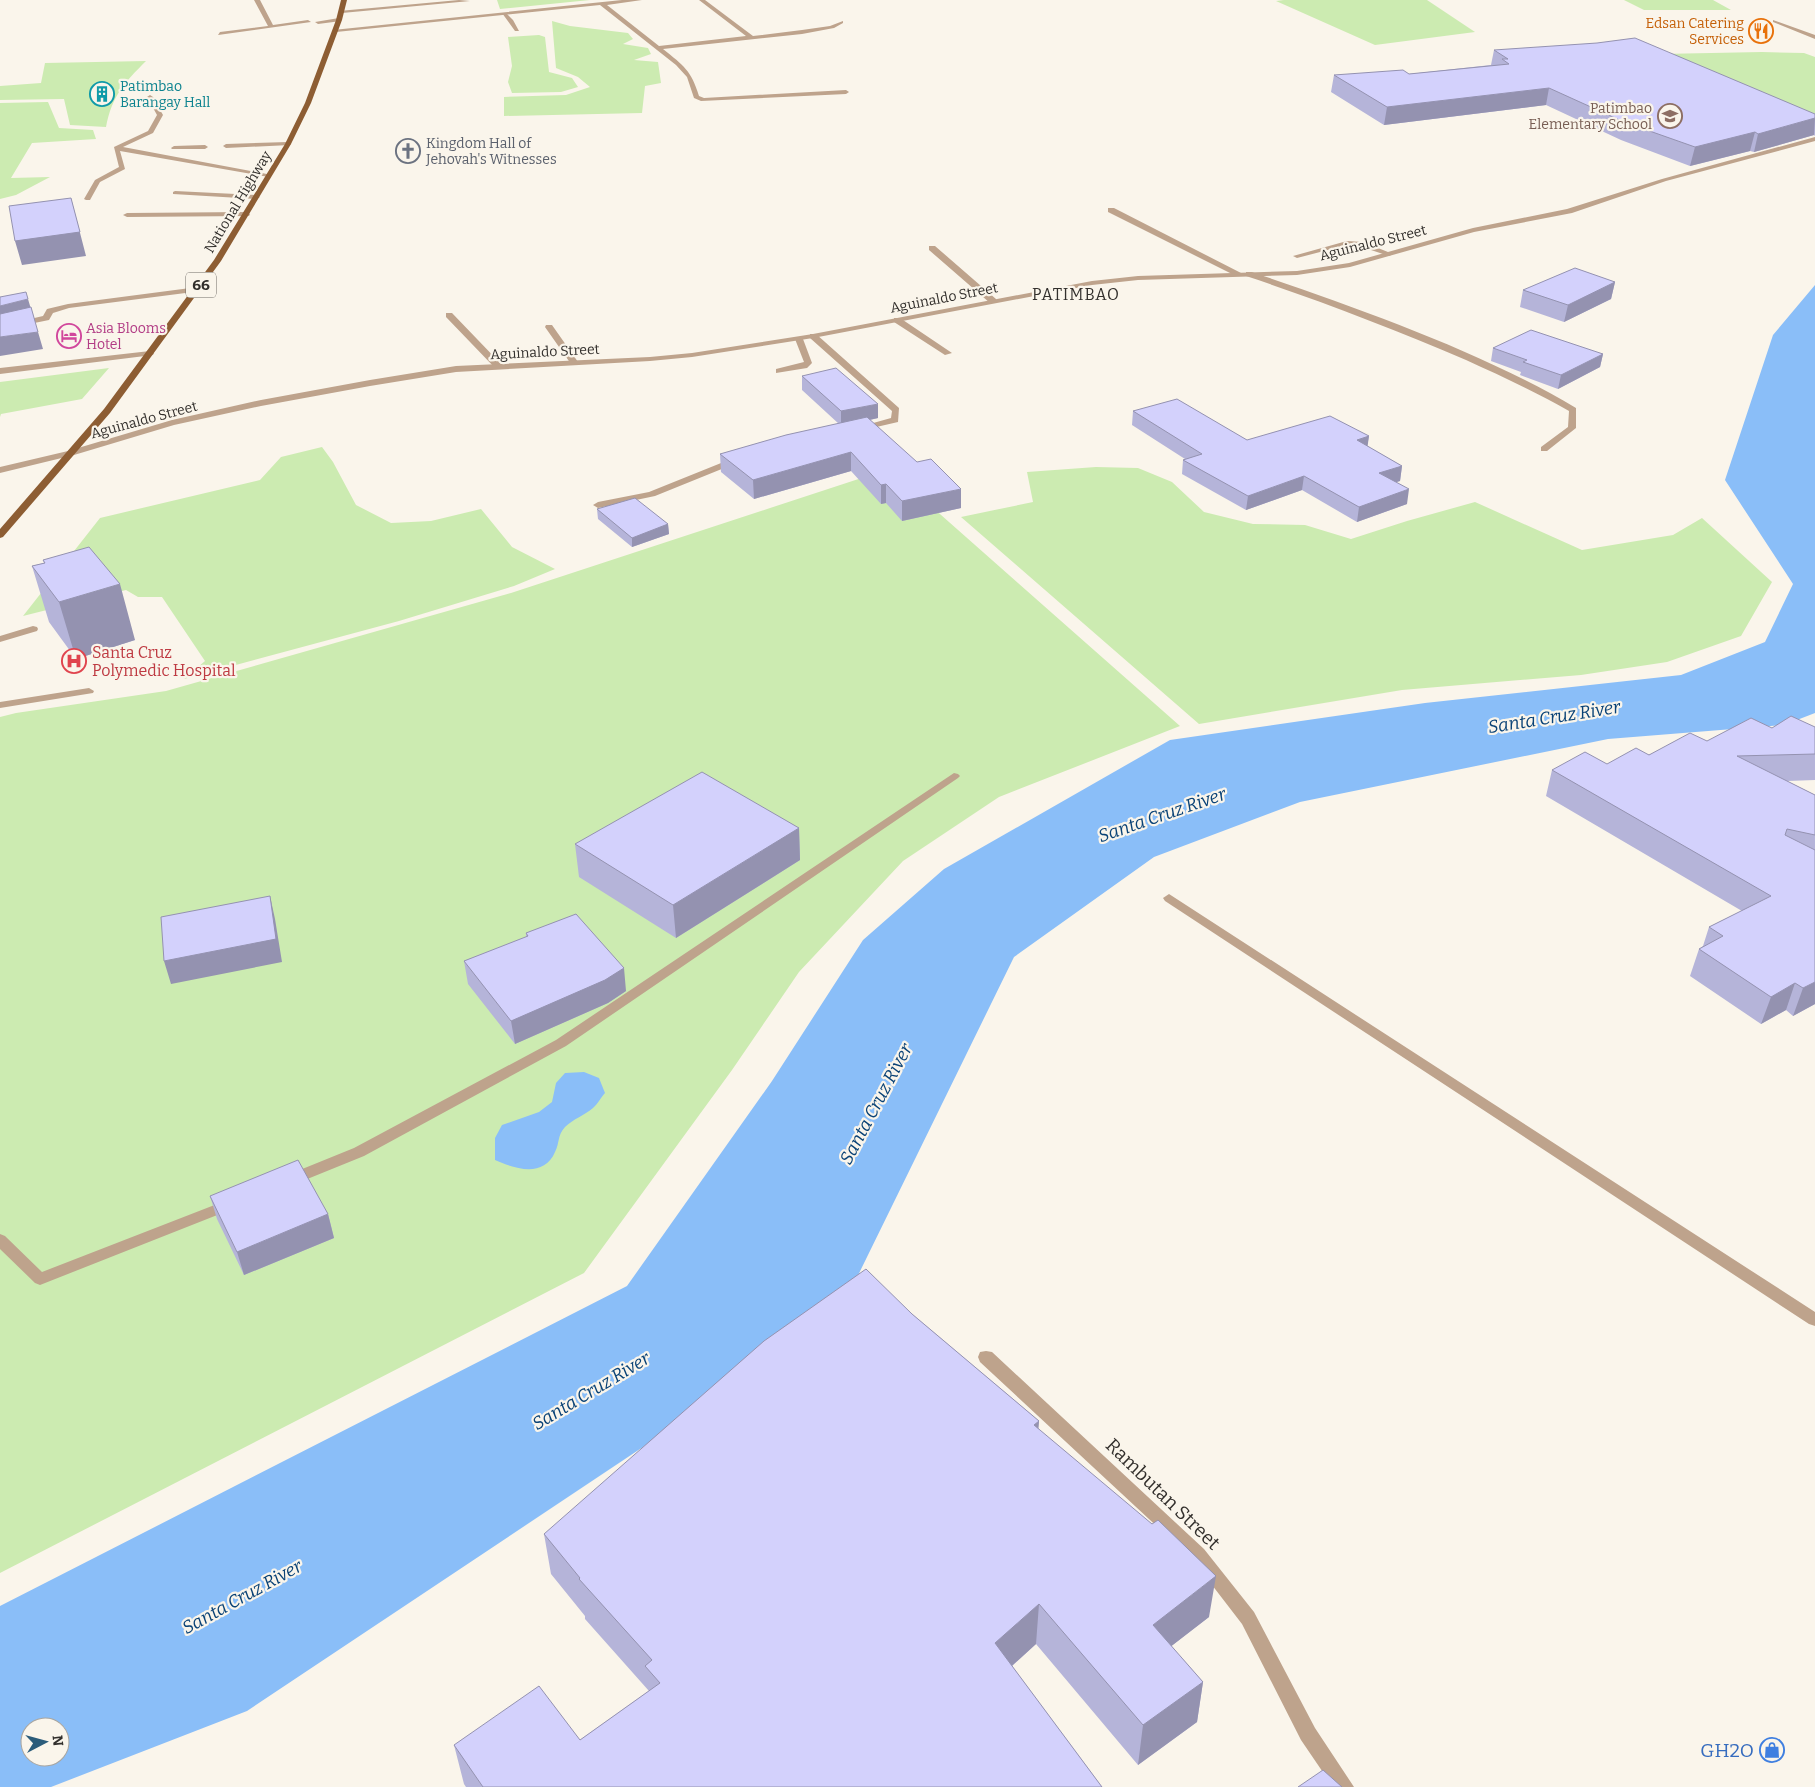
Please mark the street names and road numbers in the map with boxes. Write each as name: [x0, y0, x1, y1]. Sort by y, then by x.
street label: National Highway: [201, 147, 275, 256]
street label: Aguinaldo Street: [1318, 222, 1428, 264]
road number: 66: [186, 272, 216, 298]
street label: Aguinaldo Street: [889, 279, 999, 317]
street label: Aguinaldo Street: [490, 341, 600, 363]
street label: Aguinaldo Street: [89, 398, 199, 442]
street label: Rambutan Street: [1101, 1434, 1225, 1554]

